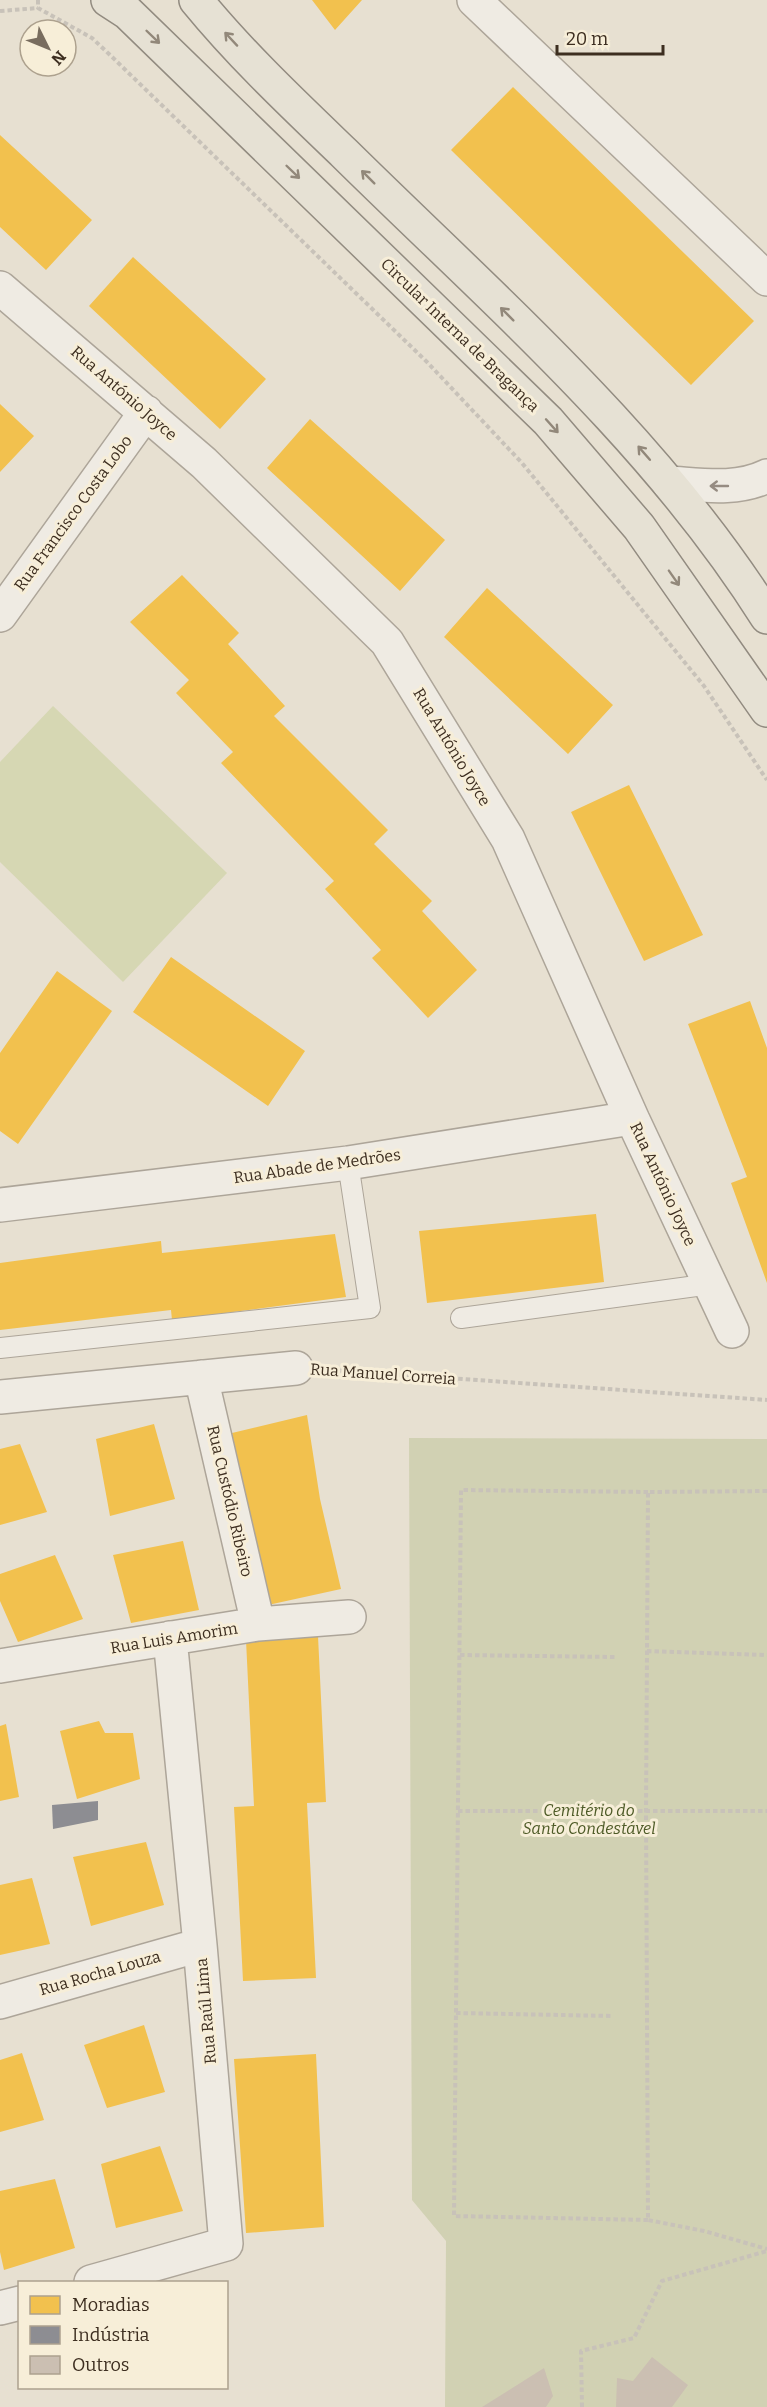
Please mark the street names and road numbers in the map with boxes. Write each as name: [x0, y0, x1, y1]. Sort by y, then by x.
street label: Circular Interna de Bragança: [377, 254, 543, 416]
street label: Rua António Joyce: [67, 342, 181, 444]
street label: Rua Francisco Costa Lobo: [10, 432, 136, 594]
street label: Rua António Joyce: [409, 685, 495, 809]
street label: Rua António Joyce: [626, 1119, 700, 1249]
street label: Rua Abade de Medrões: [232, 1145, 402, 1187]
street label: Rua Manuel Correia: [309, 1359, 457, 1389]
street label: Rua Custódio Ribeiro: [203, 1423, 257, 1579]
street label: Rua Luis Amorim: [109, 1619, 239, 1657]
street label: Rua Rocha Louza: [37, 1947, 163, 1999]
street label: Rua Raúl Lima: [192, 1957, 220, 2065]

